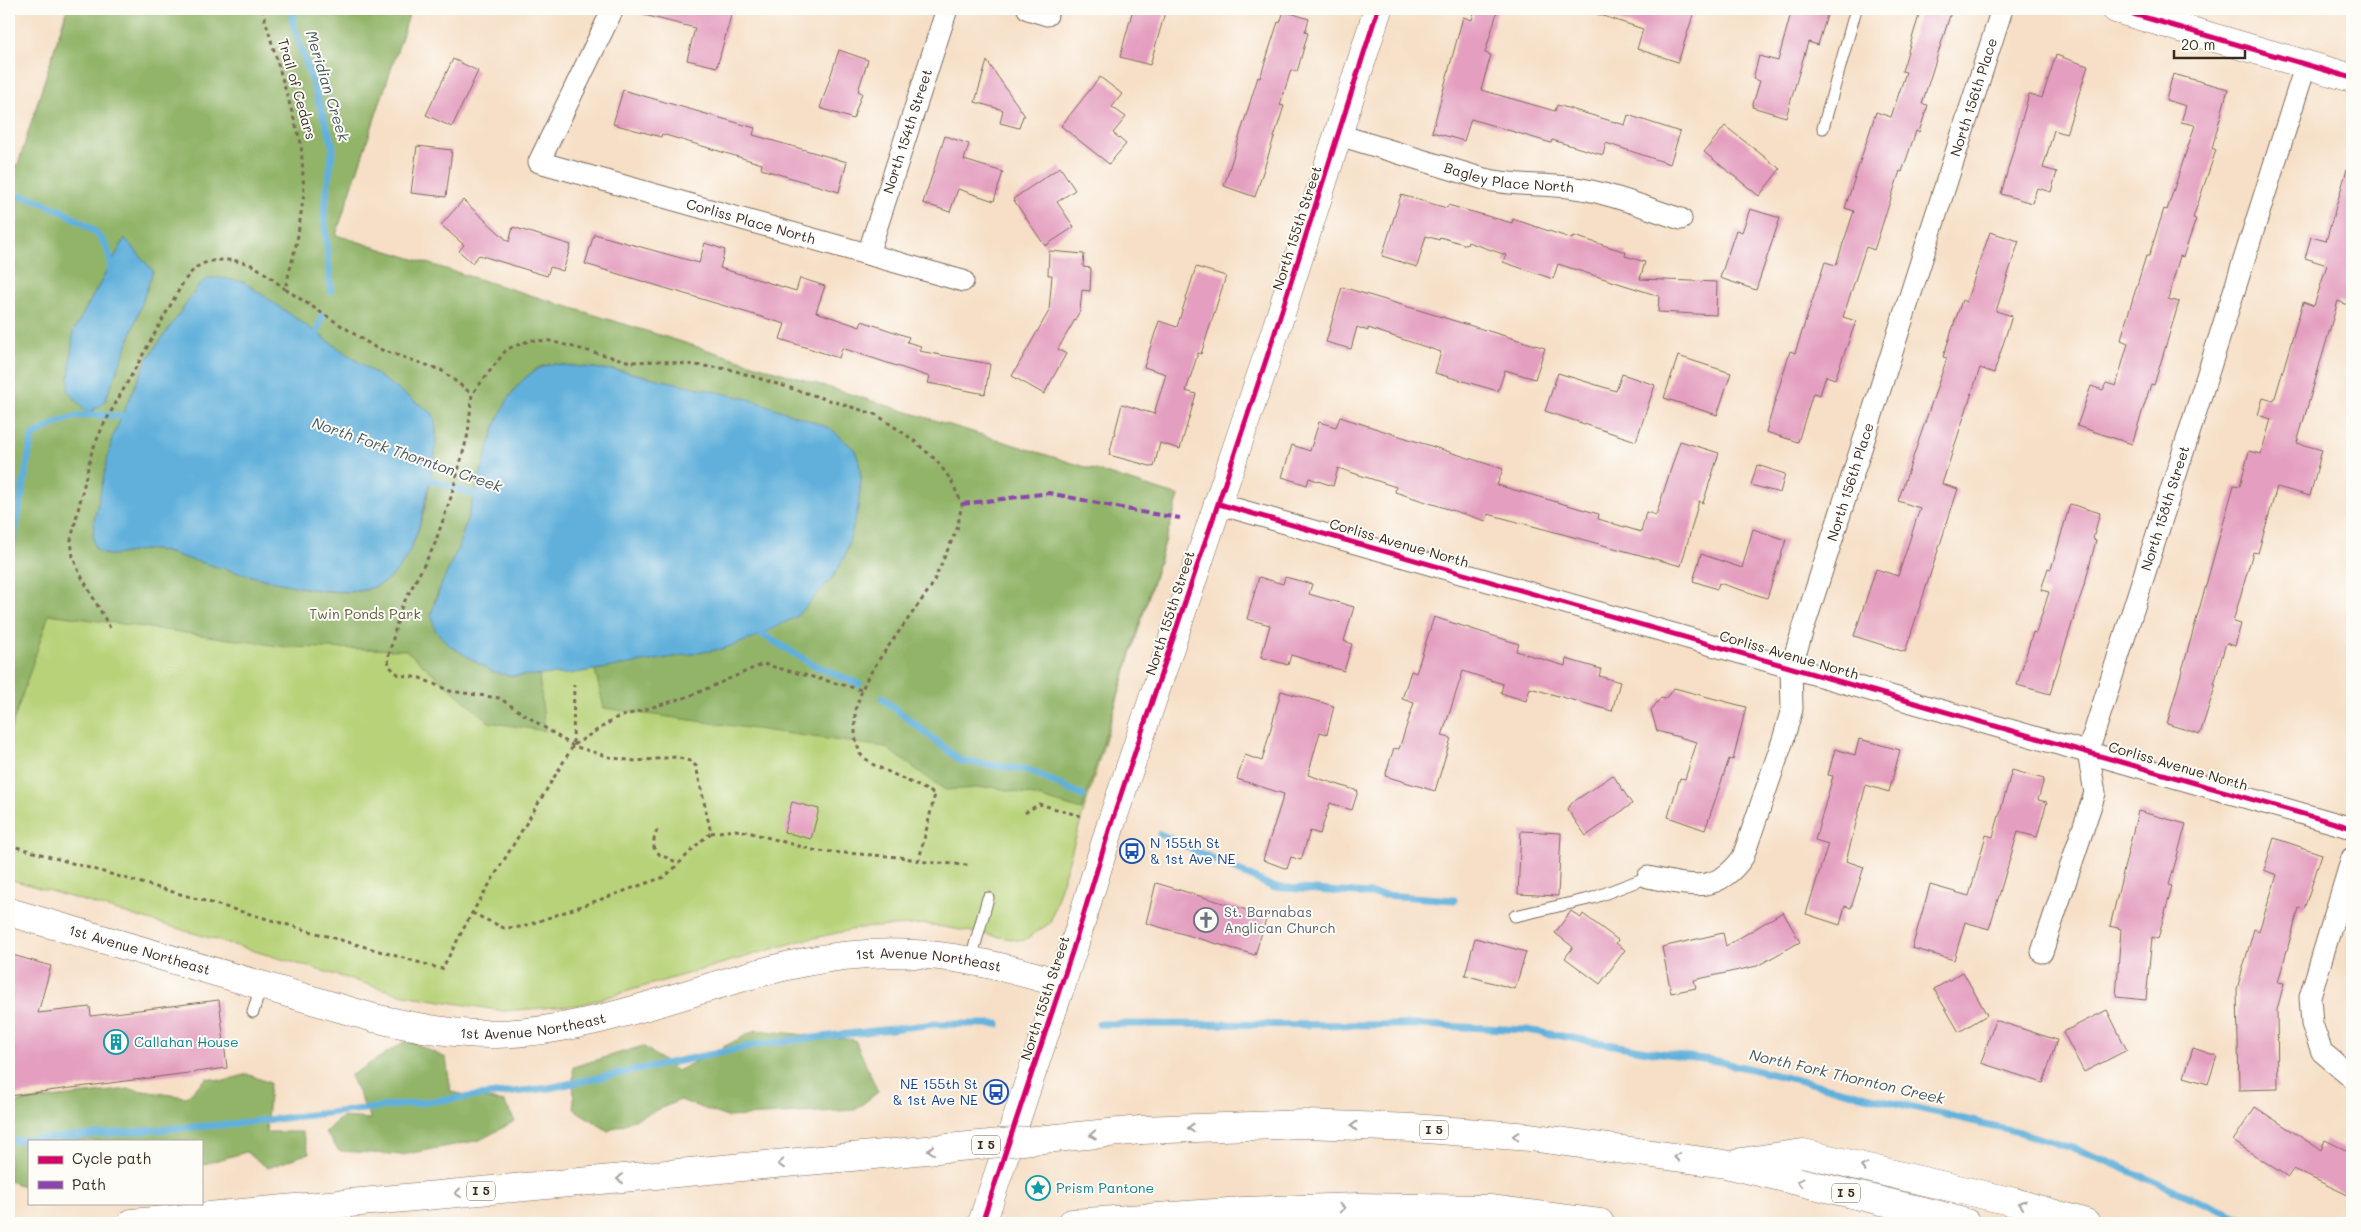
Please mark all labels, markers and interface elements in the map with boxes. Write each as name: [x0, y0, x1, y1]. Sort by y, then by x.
water label: Meridian Creek: [302, 28, 355, 144]
scale bar: [2174, 28, 2245, 60]
text: 20 m: [2181, 34, 2215, 54]
street label: North 156th Place: [1945, 35, 2001, 159]
street label: Trail of Cedars: [274, 36, 321, 142]
street label: North 154th Street: [878, 66, 936, 196]
street label: Bagley Place North: [1442, 157, 1575, 197]
street label: North 155th Street: [1267, 163, 1326, 293]
street label: Corliss Place North: [684, 194, 818, 248]
water label: North Fork Thornton Creek: [310, 412, 506, 496]
street label: North 156th Place: [1822, 420, 1878, 544]
street label: North 158th Street: [2136, 443, 2194, 573]
street label: Corliss Avenue North: [1327, 514, 1471, 572]
street label: North 155th Street: [1140, 548, 1199, 678]
park label: Twin Ponds Park: [309, 604, 421, 623]
street label: Corliss Avenue North: [1717, 626, 1861, 684]
street label: Corliss Avenue North: [2106, 737, 2250, 795]
place label: N 155th St & 1st Ave NE: [1150, 833, 1235, 868]
bus stop icon: N 155th St & 1st Ave NE: [1119, 838, 1145, 864]
place label: St. Barnabas Anglican Church: [1224, 902, 1335, 937]
church icon: St. Barnabas Anglican Church: [1193, 907, 1219, 933]
street label: 1st Avenue Northeast: [67, 920, 213, 979]
street label: North 155th Street: [1015, 933, 1074, 1063]
street label: 1st Avenue Northeast: [855, 943, 1003, 976]
street label: 1st Avenue Northeast: [459, 1008, 608, 1043]
building icon: Callahan House: [103, 1029, 129, 1055]
place label: Callahan House: [134, 1032, 239, 1051]
water label: North Fork Thornton Creek: [1748, 1044, 1948, 1108]
place label: NE 155th St & 1st Ave NE: [893, 1074, 978, 1109]
bus stop icon: NE 155th St & 1st Ave NE: [983, 1079, 1009, 1105]
road number: I 5: [1420, 1120, 1448, 1140]
one-way arrow: [1350, 1121, 1358, 1131]
one-way arrow: [1187, 1123, 1195, 1133]
one-way arrow: [1088, 1129, 1096, 1140]
one-way arrow: [1512, 1130, 1520, 1141]
road number: I 5: [972, 1136, 1000, 1154]
legend: [28, 1140, 202, 1204]
one-way arrow: [926, 1144, 934, 1155]
text: Cycle path: [72, 1148, 151, 1168]
one-way arrow: [1673, 1153, 1681, 1163]
one-way arrow: [777, 1158, 785, 1169]
one-way arrow: [1860, 1162, 1869, 1173]
one-way arrow: [615, 1173, 623, 1184]
text: Path: [72, 1174, 106, 1194]
place icon: Prism Pantone: [1025, 1175, 1051, 1201]
one-way arrow: [1795, 1177, 1804, 1188]
place label: Prism Pantone: [1056, 1178, 1154, 1197]
road number: I 5: [467, 1182, 495, 1200]
road number: I 5: [1832, 1184, 1860, 1202]
one-way arrow: [453, 1188, 461, 1199]
one-way arrow: [2019, 1200, 2027, 1210]
one-way arrow: [1338, 1202, 1346, 1213]

